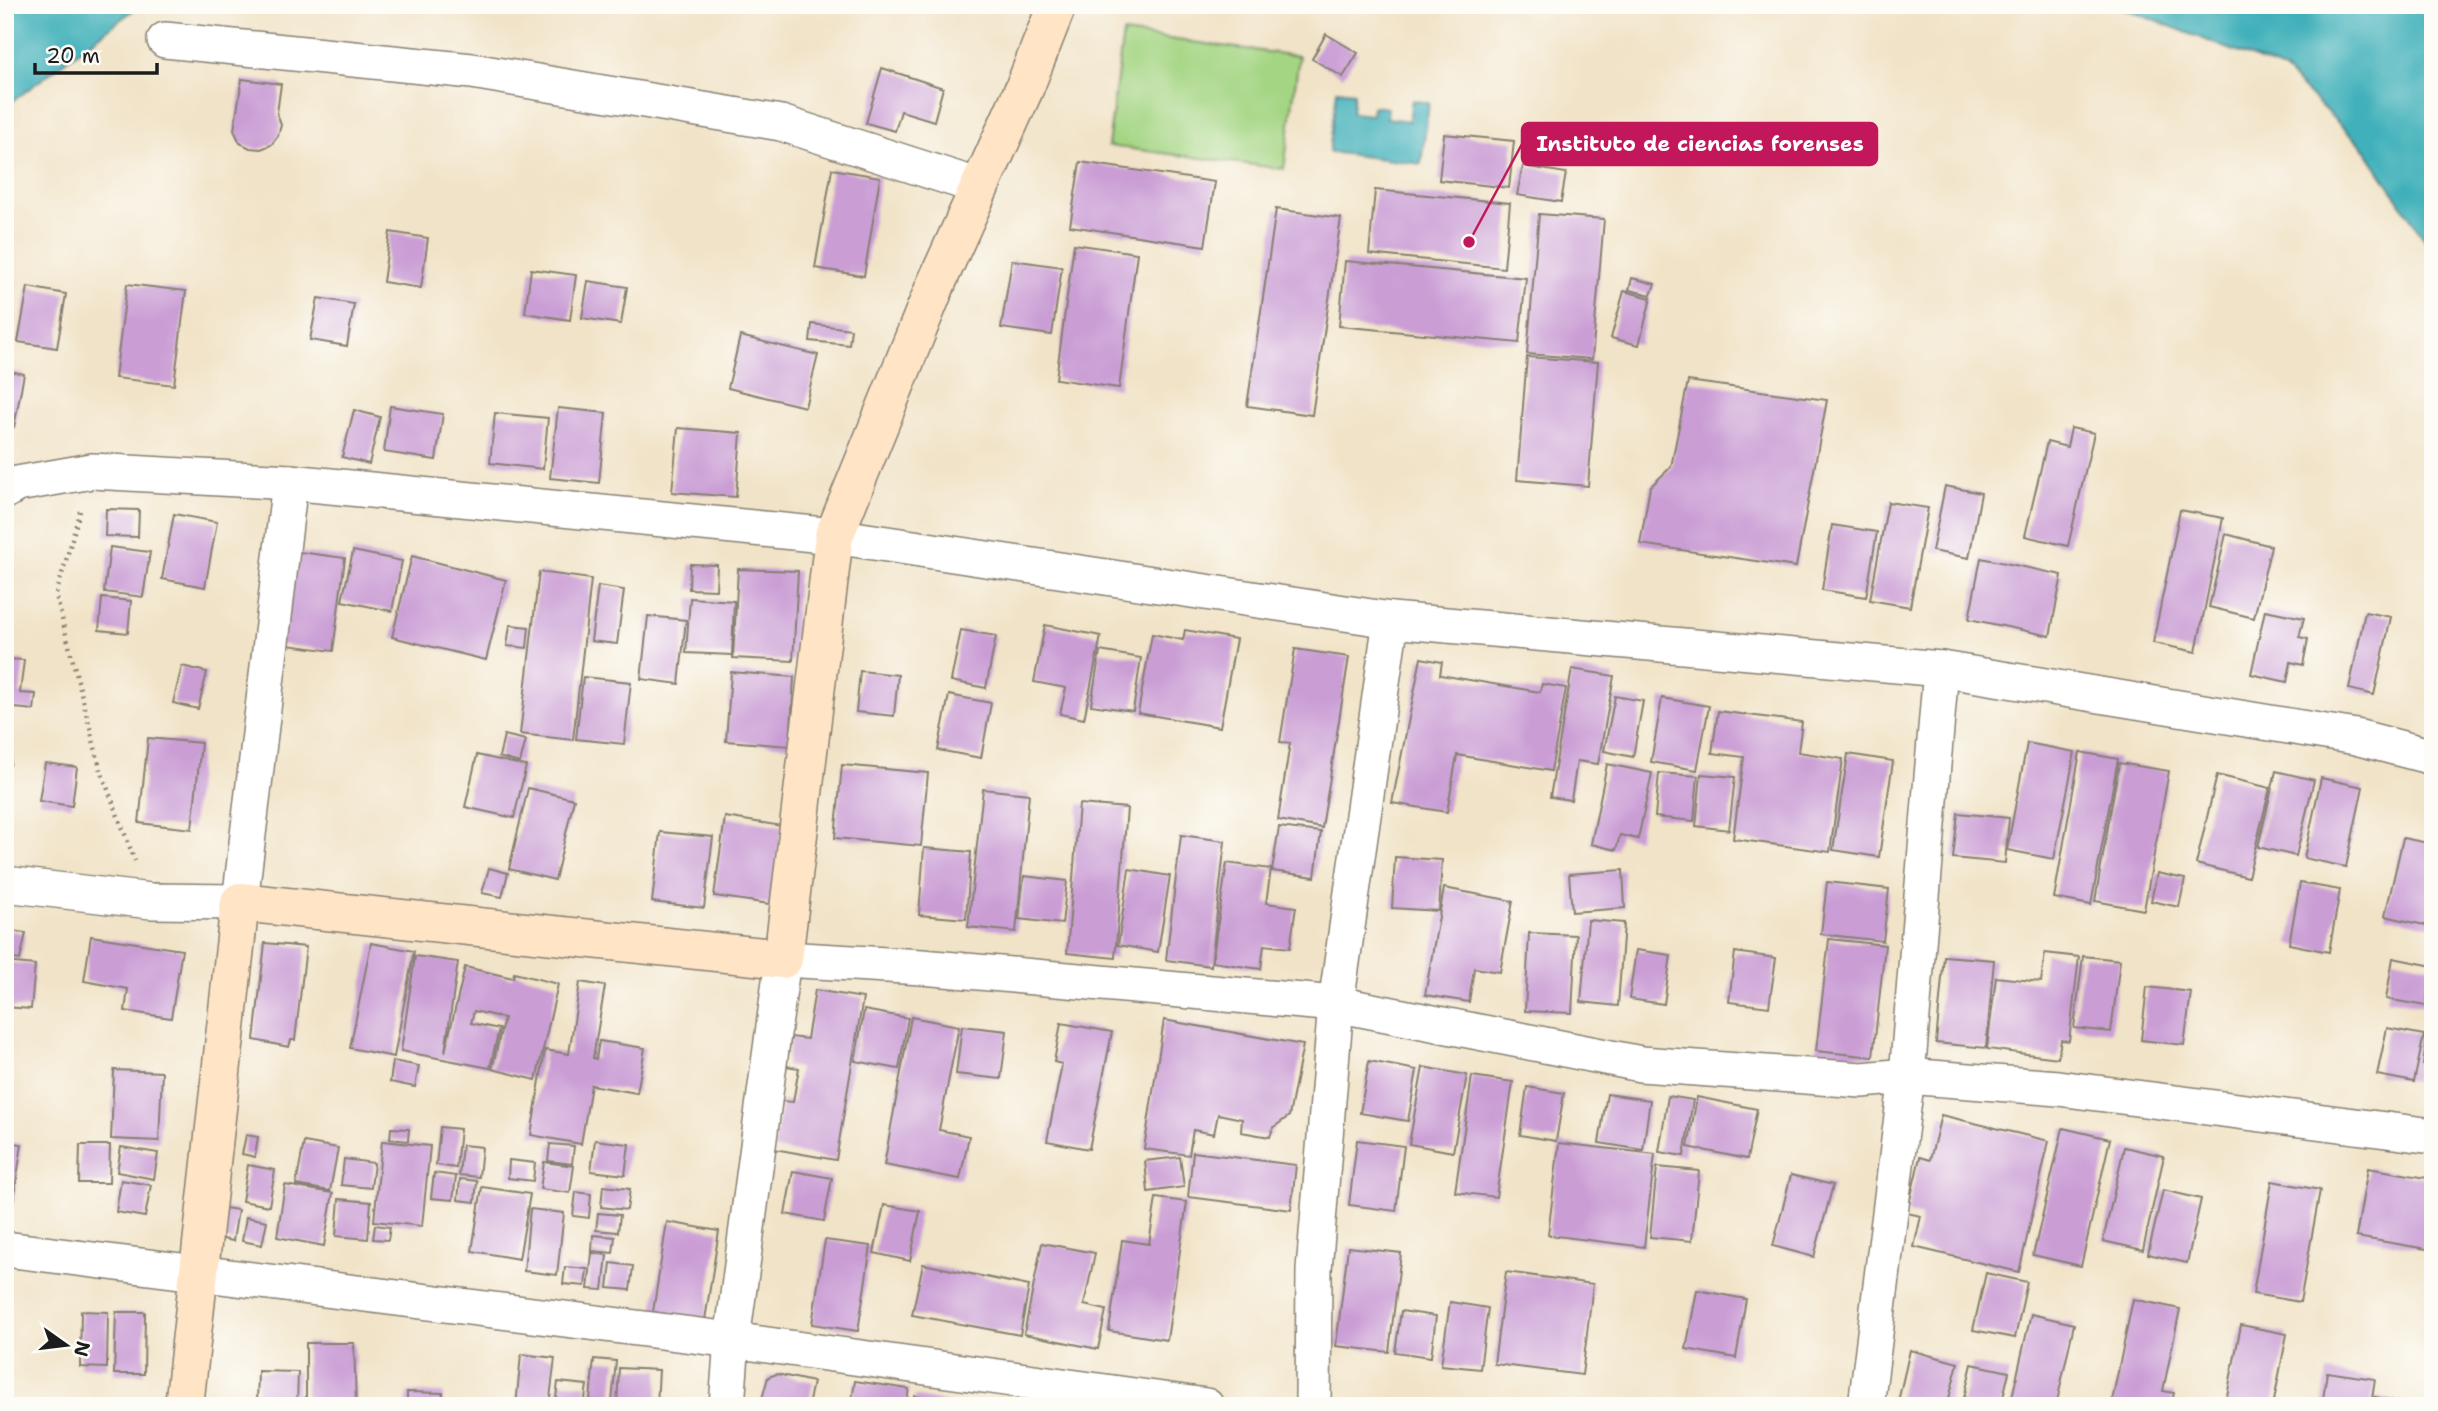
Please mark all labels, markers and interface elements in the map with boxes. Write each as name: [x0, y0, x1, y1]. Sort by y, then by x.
scale bar: [35, 32, 158, 76]
text: 20 m: [46, 42, 100, 70]
callout: Instituto de ciencias forenses: [1522, 123, 1877, 165]
text: Instituto de ciencias forenses: [1536, 130, 1864, 158]
north arrow: [32, 1310, 102, 1380]
text: N: [68, 1339, 96, 1359]

